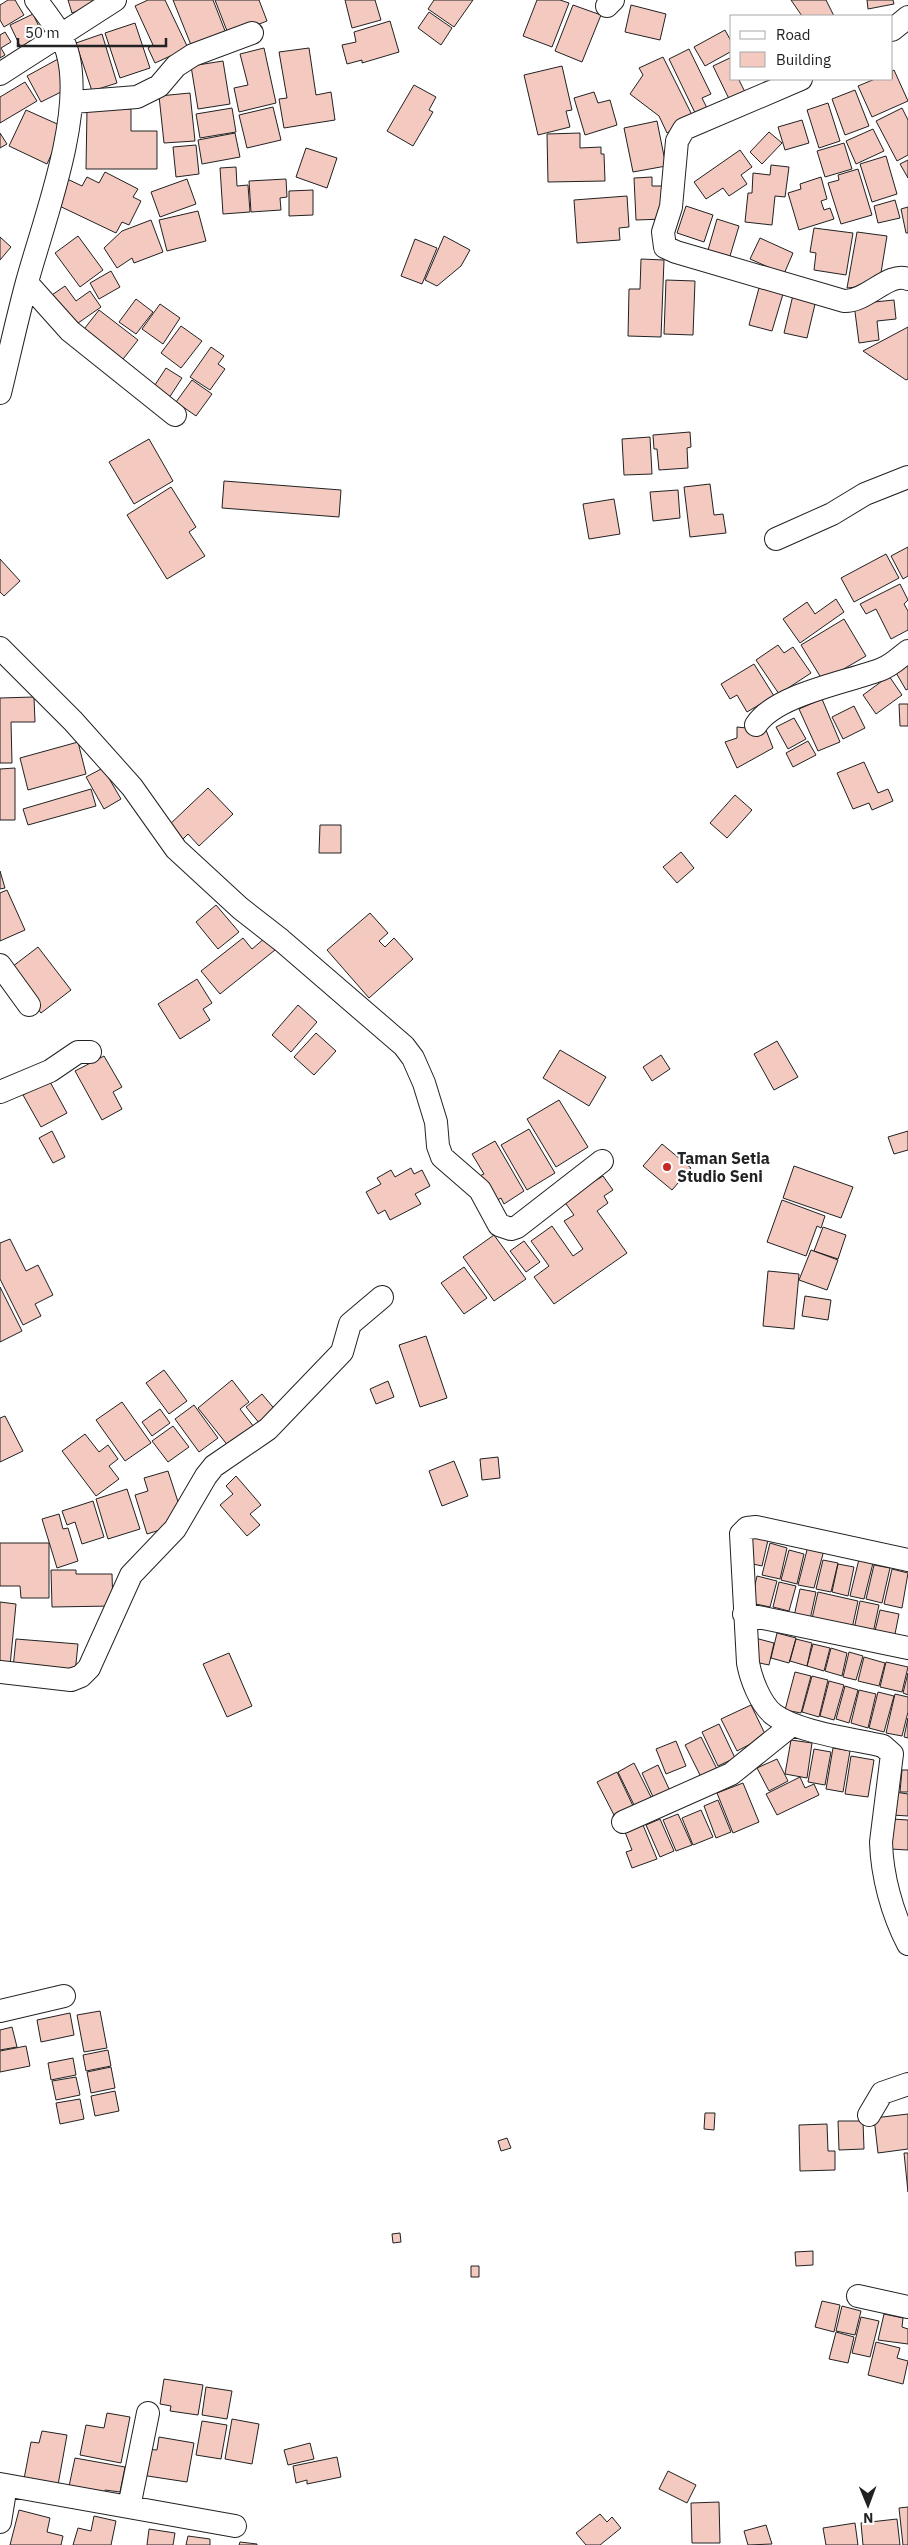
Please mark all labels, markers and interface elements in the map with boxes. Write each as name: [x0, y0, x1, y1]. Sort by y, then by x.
scale bar: [18, 15, 165, 47]
legend: [730, 15, 893, 80]
text: 50 m: [25, 23, 60, 42]
text: Road: [776, 25, 811, 44]
text: Building: [776, 50, 831, 69]
place label: Taman Setia Studio Seni: [677, 1148, 770, 1186]
marker: Taman Setia Studio Seni: [661, 1161, 673, 1173]
north arrow: [843, 2480, 893, 2530]
text: N: [863, 2509, 873, 2527]

